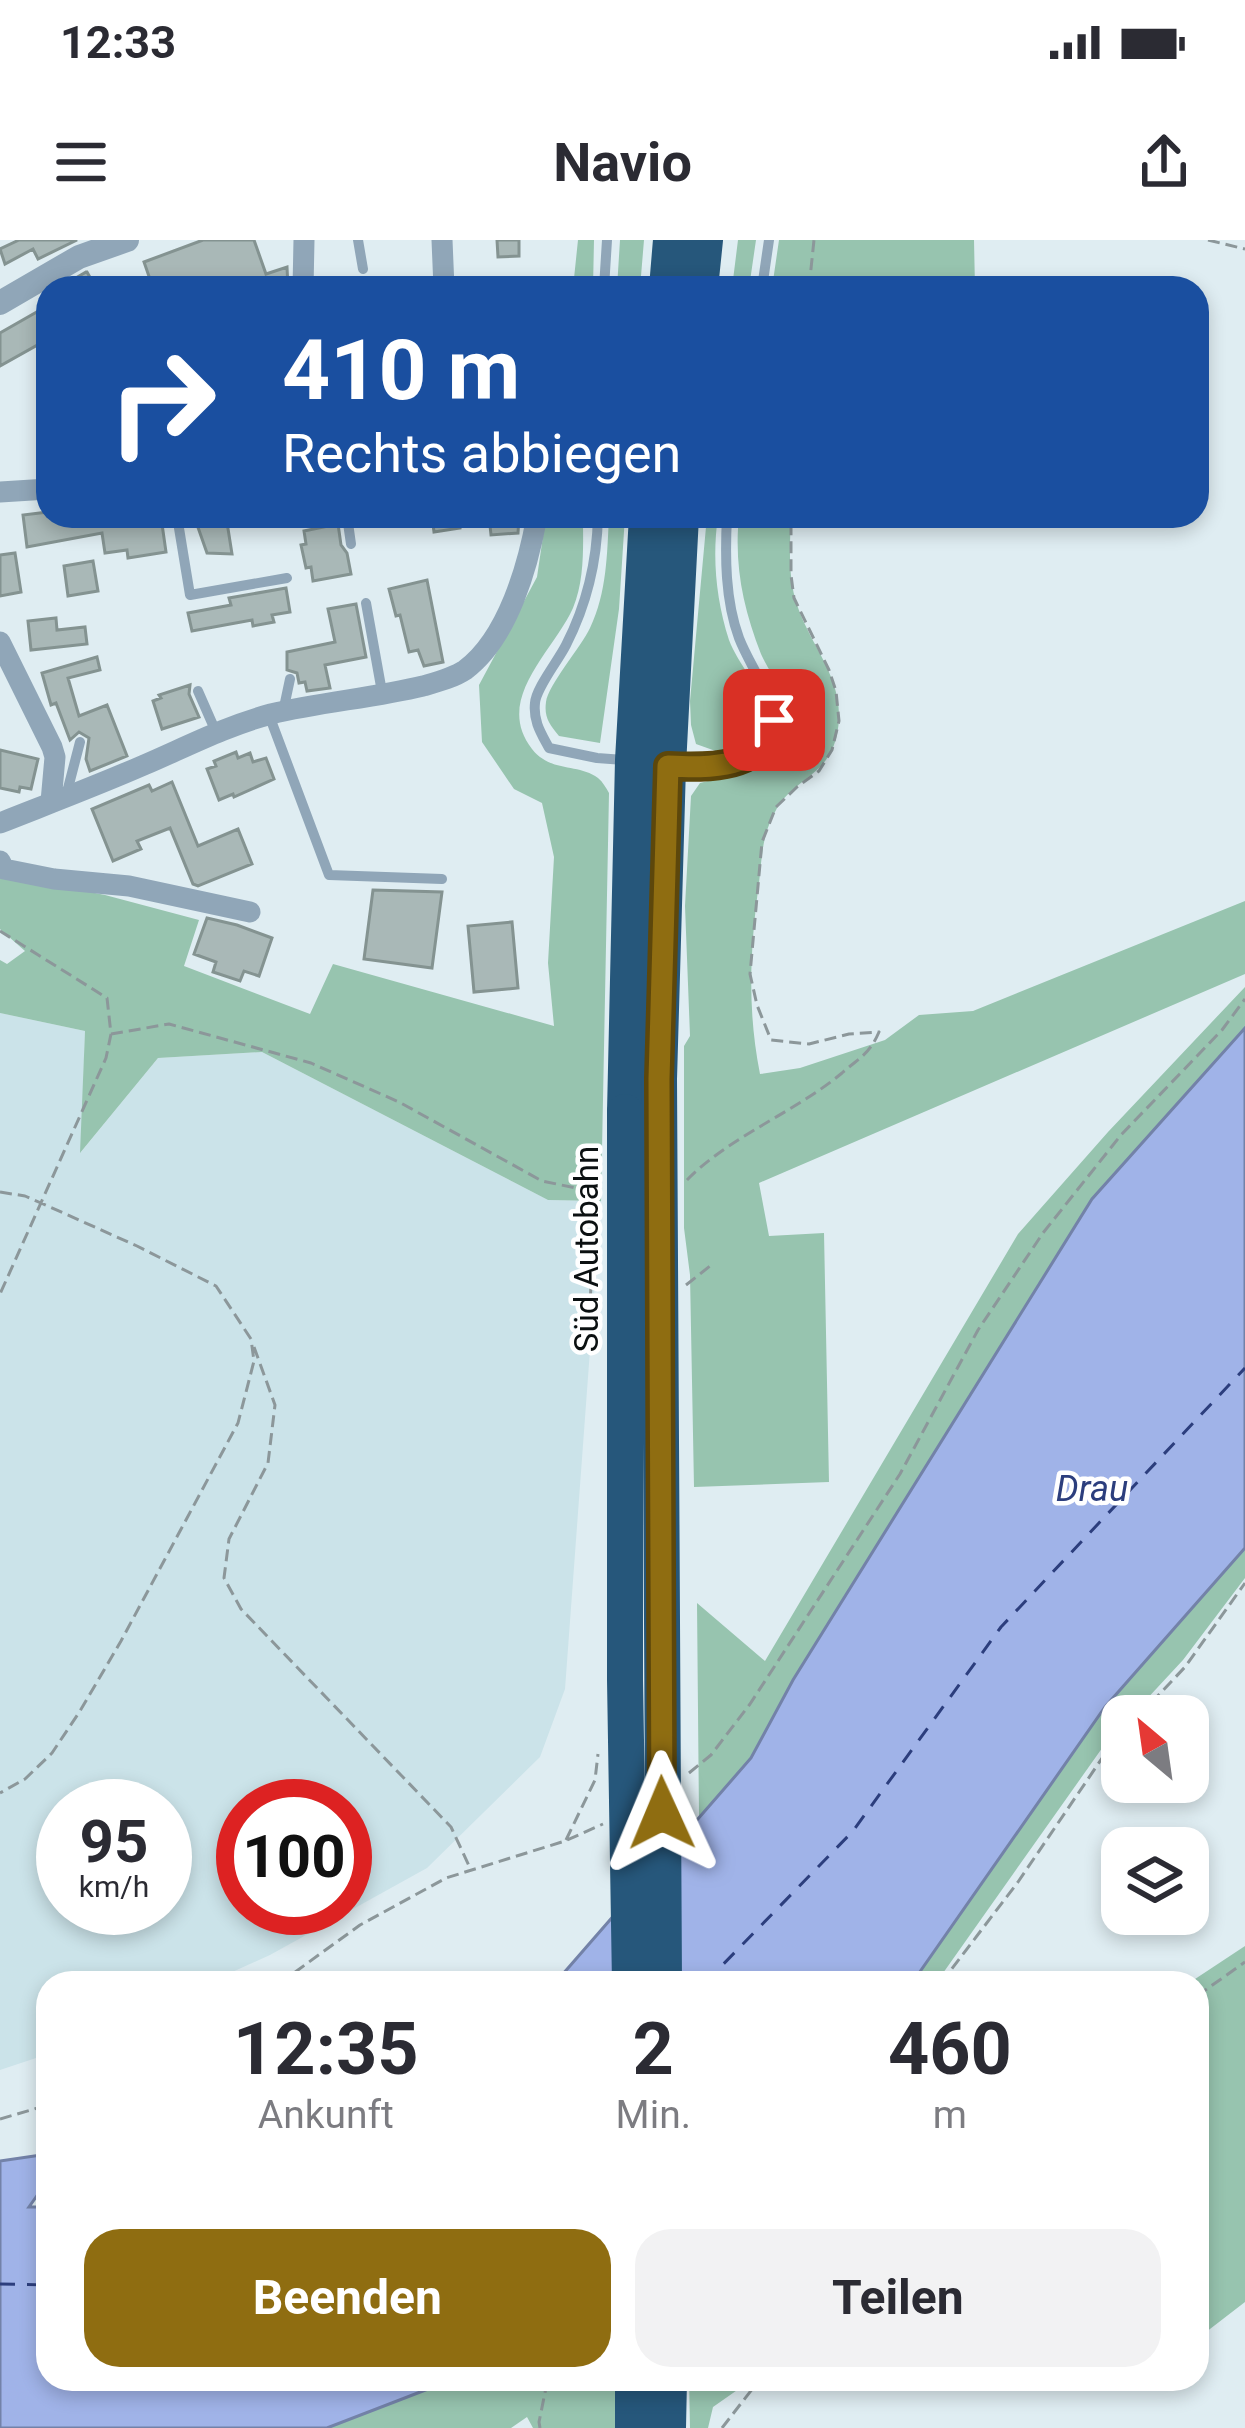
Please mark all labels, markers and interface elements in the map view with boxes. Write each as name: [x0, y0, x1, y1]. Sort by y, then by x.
text: 12:33: [60, 16, 176, 69]
icon: menu: [48, 129, 114, 195]
icon: share: [1131, 129, 1197, 195]
text: Navio: [553, 131, 692, 194]
text: 410 m: [282, 321, 520, 420]
icon: right: [84, 324, 240, 480]
text: Rechts abbiegen: [282, 422, 681, 485]
pin: [723, 669, 825, 771]
icon: arrive: [741, 687, 807, 753]
street label: Süd Autobahn: [567, 1146, 606, 1352]
water label: Drau: [1056, 1468, 1128, 1510]
north arrow: [1101, 1695, 1209, 1803]
map controls: [1101, 1695, 1209, 1935]
position arrow: [599, 1750, 725, 1876]
speed limit sign: 100: [216, 1779, 372, 1935]
text: 95: [80, 1806, 148, 1877]
button: layers: [1101, 1827, 1209, 1935]
text: km/h: [79, 1869, 149, 1904]
text: 12:35: [233, 2007, 419, 2092]
text: 2: [633, 2007, 674, 2092]
text: 460: [888, 2007, 1012, 2092]
text: Ankunft: [258, 2092, 394, 2138]
text: Min.: [616, 2092, 691, 2138]
text: m: [933, 2092, 967, 2138]
button: Beenden: [84, 2229, 611, 2367]
button: Teilen: [635, 2229, 1161, 2367]

